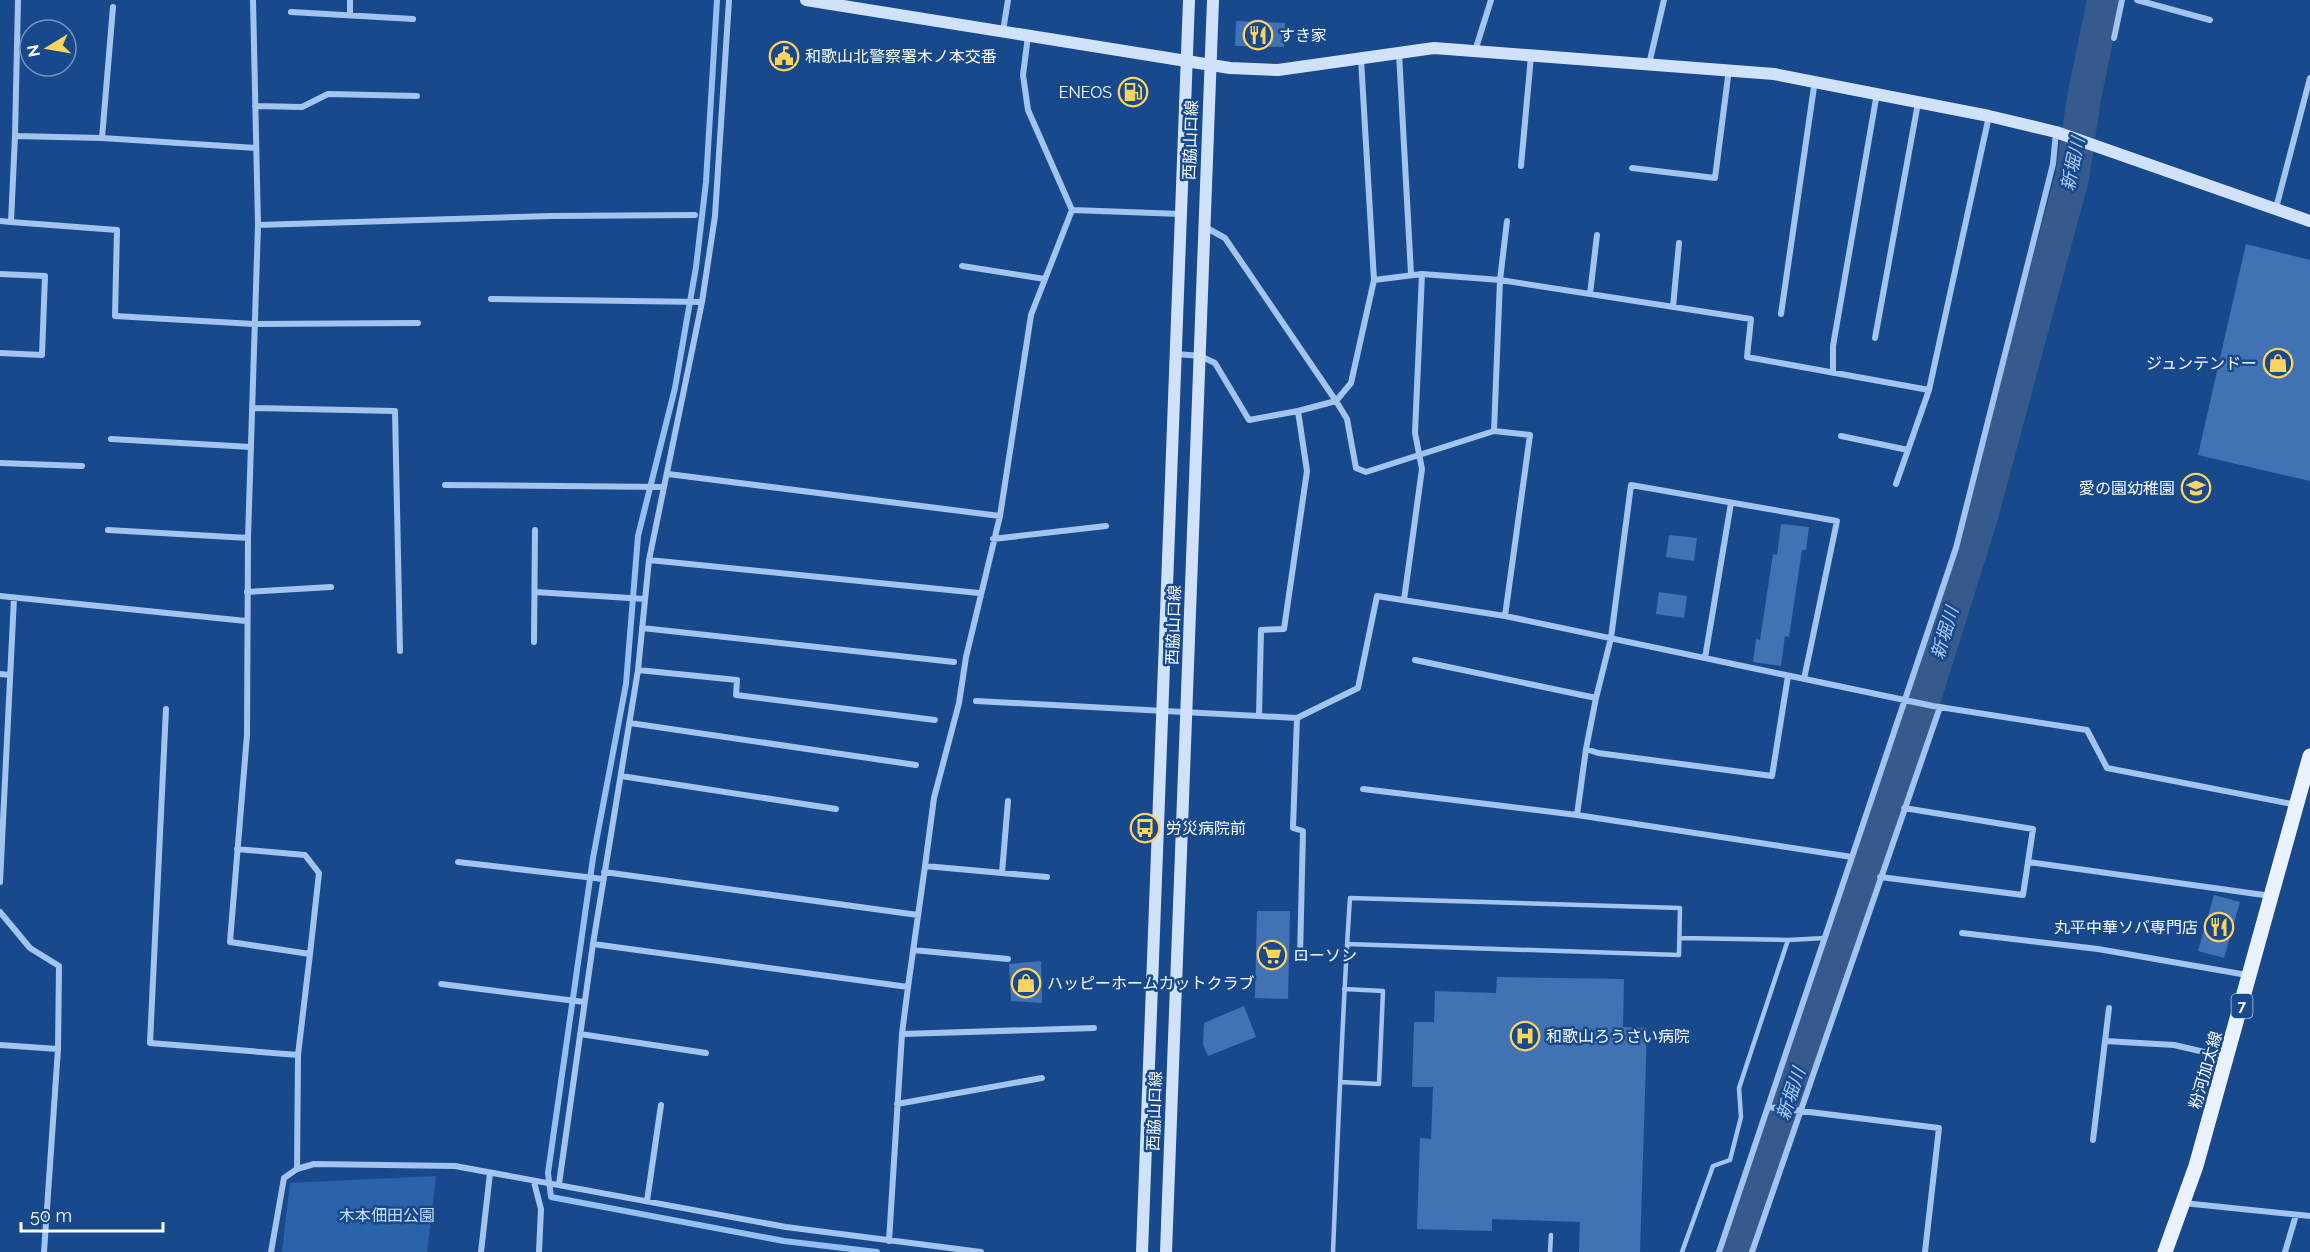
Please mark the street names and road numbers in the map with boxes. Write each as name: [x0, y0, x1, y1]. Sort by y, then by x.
street label: 西脇山口線: [1180, 100, 1201, 180]
street label: 西脇山口線: [1163, 585, 1184, 665]
road number: 7: [2232, 994, 2252, 1018]
street label: 粉河加太線: [2185, 1029, 2226, 1111]
street label: 西脇山口線: [1144, 1071, 1165, 1151]

